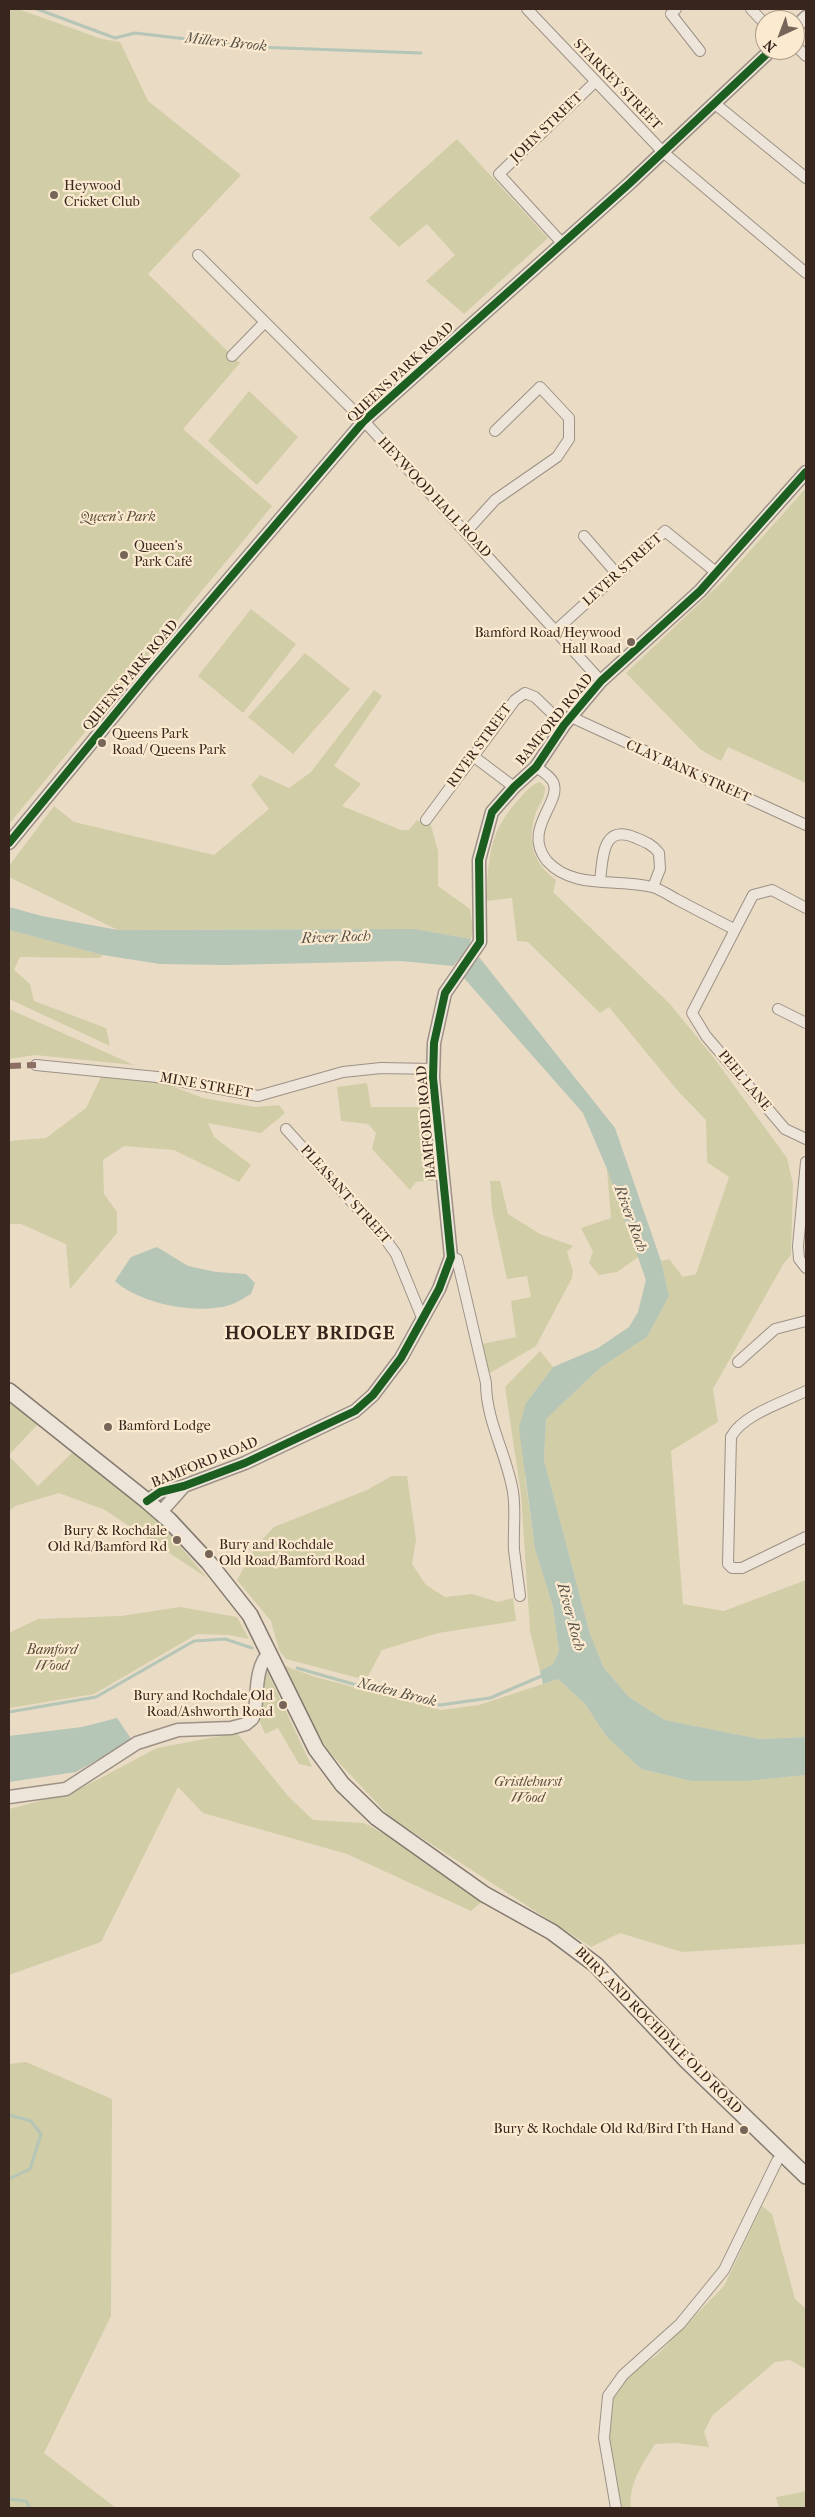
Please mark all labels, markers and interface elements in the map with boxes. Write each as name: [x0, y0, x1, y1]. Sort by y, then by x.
north arrow: [755, 10, 805, 60]
water label: Millers Brook: [184, 30, 268, 56]
street label: STARKEY STREET: [569, 36, 665, 134]
text: N: [760, 36, 780, 55]
street label: JOHN STREET: [507, 89, 587, 167]
place label: Heywood Cricket Club: [64, 179, 140, 212]
marker: Heywood Cricket Club: [48, 189, 60, 201]
street label: QUEENS PARK ROAD: [344, 319, 458, 427]
street label: HEYWOOD HALL ROAD: [374, 434, 494, 562]
park label: Queen's Park: [80, 510, 156, 526]
street label: LEVER STREET: [580, 530, 666, 610]
place label: Queen's Park Café: [134, 539, 192, 572]
marker: Queen's Park Café: [118, 549, 130, 561]
street label: QUEENS PARK ROAD: [80, 617, 182, 735]
place label: Bamford Road/Heywood Hall Road: [474, 626, 621, 658]
marker: Bamford Road/Heywood Hall Road: [625, 636, 637, 648]
street label: BAMFORD ROAD: [513, 671, 597, 769]
street label: RIVER STREET: [444, 701, 516, 791]
place label: Queens Park Road/ Queens Park: [112, 727, 226, 760]
marker: Queens Park Road/ Queens Park: [96, 737, 108, 749]
street label: CLAY BANK STREET: [623, 737, 753, 807]
water label: River Roch: [301, 928, 371, 948]
street label: PEEL LANE: [714, 1047, 774, 1115]
street label: BAMFORD ROAD: [414, 1065, 440, 1179]
street label: MINE STREET: [158, 1070, 254, 1102]
street label: PLEASANT STREET: [296, 1142, 394, 1248]
water label: River Roch: [610, 1183, 650, 1255]
district label: HOOLEY BRIDGE: [223, 1323, 397, 1345]
place label: Bamford Lodge: [118, 1419, 211, 1435]
marker: Bamford Lodge: [102, 1421, 114, 1433]
street label: BAMFORD ROAD: [149, 1434, 261, 1492]
place label: Bury & Rochdale Old Rd/Bamford Rd: [48, 1524, 167, 1556]
marker: Bury & Rochdale Old Rd/Bamford Rd: [171, 1534, 183, 1546]
place label: Bury and Rochdale Old Road/Bamford Road: [219, 1538, 365, 1570]
marker: Bury and Rochdale Old Road/Bamford Road: [203, 1548, 215, 1560]
water label: River Roch: [552, 1581, 588, 1653]
park label: Bamford Wood: [27, 1643, 77, 1675]
water label: Naden Brook: [355, 1674, 439, 1712]
place label: Bury and Rochdale Old Road/Ashworth Road: [133, 1689, 273, 1721]
marker: Bury and Rochdale Old Road/Ashworth Road: [277, 1699, 289, 1711]
park label: Gristlehurst Wood: [494, 1775, 562, 1808]
street label: BURY AND ROCHDALE OLD ROAD: [571, 1944, 745, 2118]
place label: Bury & Rochdale Old Rd/Bird I'th Hand: [494, 2122, 734, 2138]
marker: Bury & Rochdale Old Rd/Bird I'th Hand: [738, 2124, 750, 2136]

